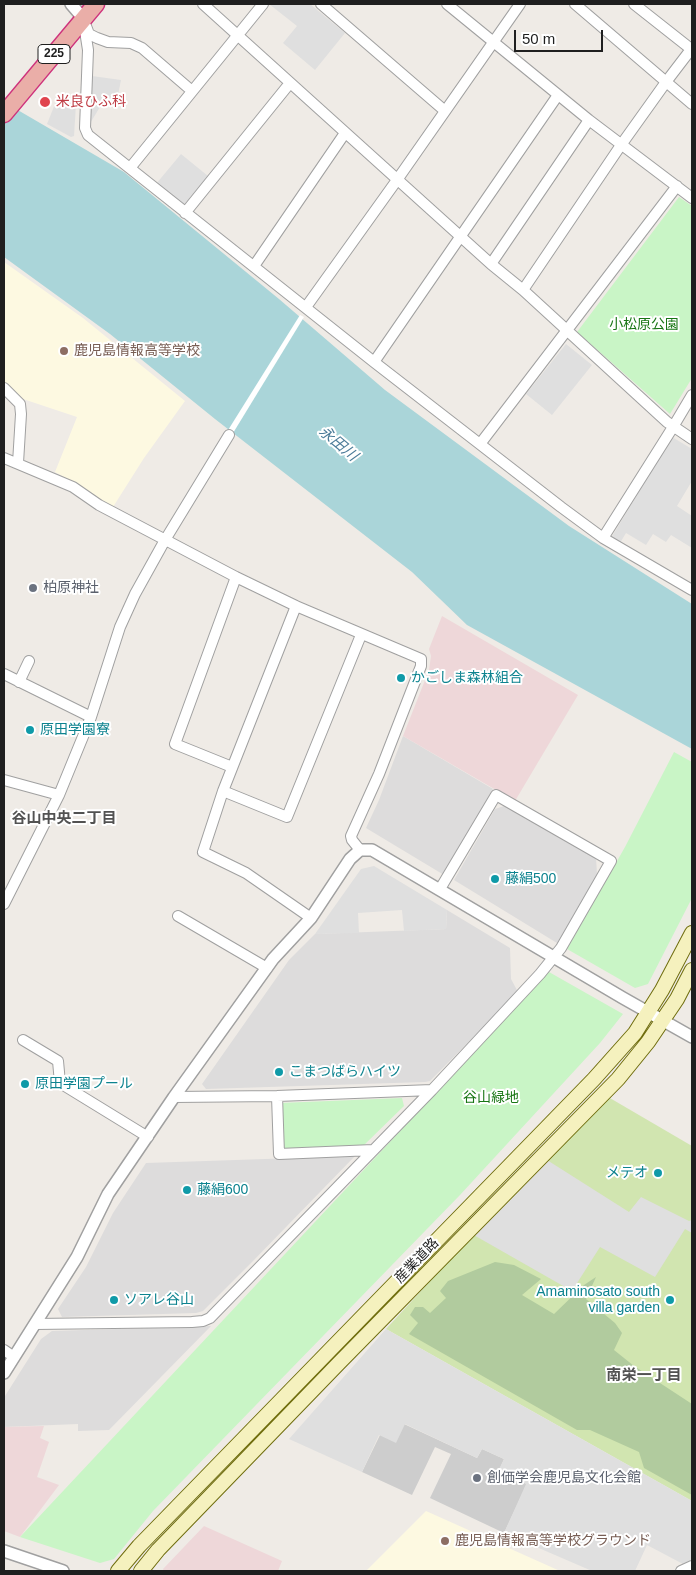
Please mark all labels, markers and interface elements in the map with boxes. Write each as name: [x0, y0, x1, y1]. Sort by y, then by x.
scale bar: [516, 20, 605, 52]
text: 50 m: [522, 30, 555, 47]
road number: 225: [38, 44, 70, 64]
place label: 米良ひふ科: [56, 94, 126, 110]
marker: 米良ひふ科: [38, 95, 52, 109]
park label: 小松原公園: [609, 317, 679, 333]
place label: 鹿児島情報高等学校: [74, 343, 200, 359]
marker: 鹿児島情報高等学校: [58, 345, 70, 357]
water label: 永田川: [315, 423, 361, 465]
place label: 柏原神社: [43, 580, 99, 596]
marker: 柏原神社: [27, 582, 39, 594]
place label: かごしま森林組合: [411, 670, 523, 686]
marker: かごしま森林組合: [395, 672, 407, 684]
place label: 原田学園寮: [40, 722, 110, 738]
marker: 原田学園寮: [24, 724, 36, 736]
district label: 谷山中央二丁目: [12, 810, 116, 828]
place label: 藤絹500: [505, 871, 556, 887]
marker: 藤絹500: [489, 873, 501, 885]
place label: こまつばらハイツ: [289, 1064, 401, 1080]
marker: こまつばらハイツ: [273, 1066, 285, 1078]
place label: 原田学園プール: [35, 1076, 133, 1092]
marker: 原田学園プール: [19, 1078, 31, 1090]
park label: 谷山緑地: [463, 1090, 519, 1106]
place label: メテオ: [606, 1165, 648, 1181]
marker: メテオ: [652, 1167, 664, 1179]
place label: 藤絹600: [197, 1182, 248, 1198]
marker: 藤絹600: [181, 1184, 193, 1196]
street label: 産業道路: [392, 1235, 442, 1287]
place label: Amaminosato south villa garden: [536, 1284, 660, 1316]
place label: ソアレ谷山: [124, 1292, 194, 1308]
marker: ソアレ谷山: [108, 1294, 120, 1306]
marker: Amaminosato south villa garden: [664, 1294, 676, 1306]
district label: 南栄一丁目: [607, 1367, 681, 1385]
place label: 創価学会鹿児島文化会館: [487, 1470, 641, 1486]
marker: 創価学会鹿児島文化会館: [471, 1472, 483, 1484]
place label: 鹿児島情報高等学校グラウンド: [455, 1533, 651, 1549]
marker: 鹿児島情報高等学校グラウンド: [439, 1535, 451, 1547]

